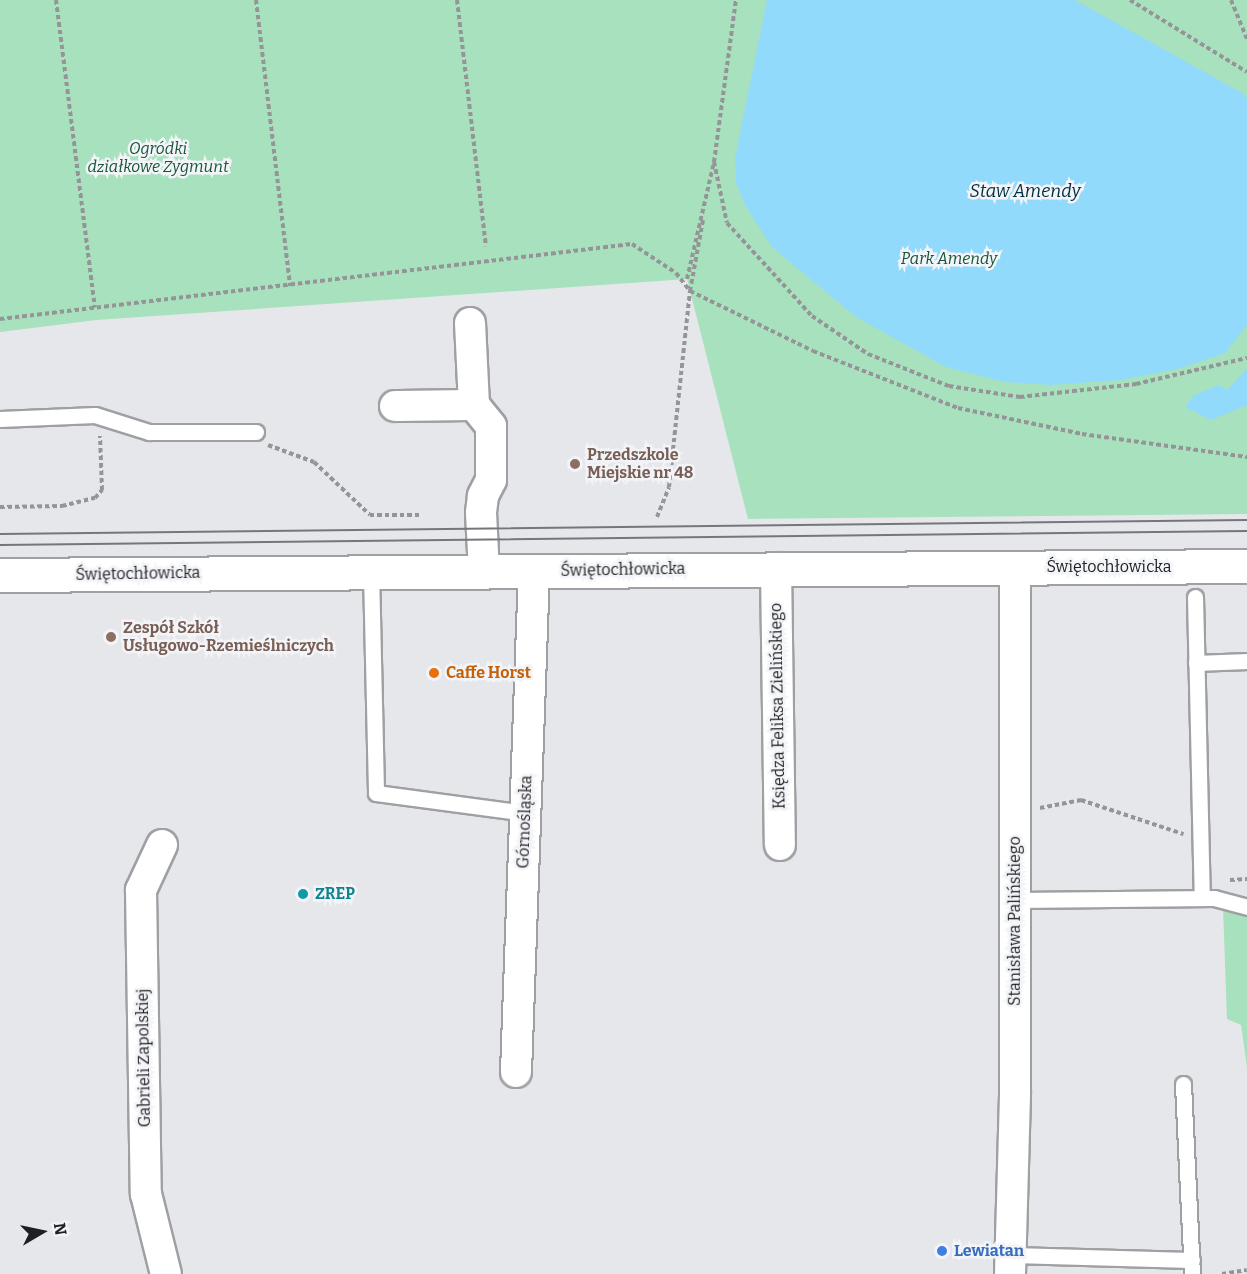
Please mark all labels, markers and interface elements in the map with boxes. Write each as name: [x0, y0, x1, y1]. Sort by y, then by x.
park label: Ogródki działkowe Zygmunt: [87, 139, 229, 177]
water label: Staw Amendy: [969, 180, 1081, 202]
park label: Park Amendy: [901, 249, 997, 269]
place label: Przedszkole Miejskie nr 48: [587, 445, 693, 483]
marker: Przedszkole Miejskie nr 48: [568, 457, 582, 471]
street label: Świętochłowicka: [1047, 557, 1171, 577]
street label: Świętochłowicka: [560, 559, 686, 581]
street label: Świętochłowicka: [75, 563, 201, 585]
street label: Księdza Feliksa Zielińskiego: [767, 603, 789, 809]
place label: Zespół Szkół Usługowo-Rzemieślniczych: [123, 618, 334, 656]
marker: Zespół Szkół Usługowo-Rzemieślniczych: [104, 630, 118, 644]
place label: Caffe Horst: [446, 663, 531, 683]
marker: Caffe Horst: [427, 666, 441, 680]
street label: Górnośląska: [514, 775, 536, 869]
street label: Stanisława Palińskiego: [1005, 836, 1025, 1006]
place label: ZREP: [315, 884, 355, 904]
marker: ZREP: [296, 887, 310, 901]
street label: Gabrieli Zapolskiej: [133, 989, 155, 1127]
north arrow: [12, 1202, 72, 1262]
text: N: [50, 1222, 71, 1237]
place label: Lewiatan: [954, 1241, 1024, 1261]
marker: Lewiatan: [935, 1244, 949, 1258]

